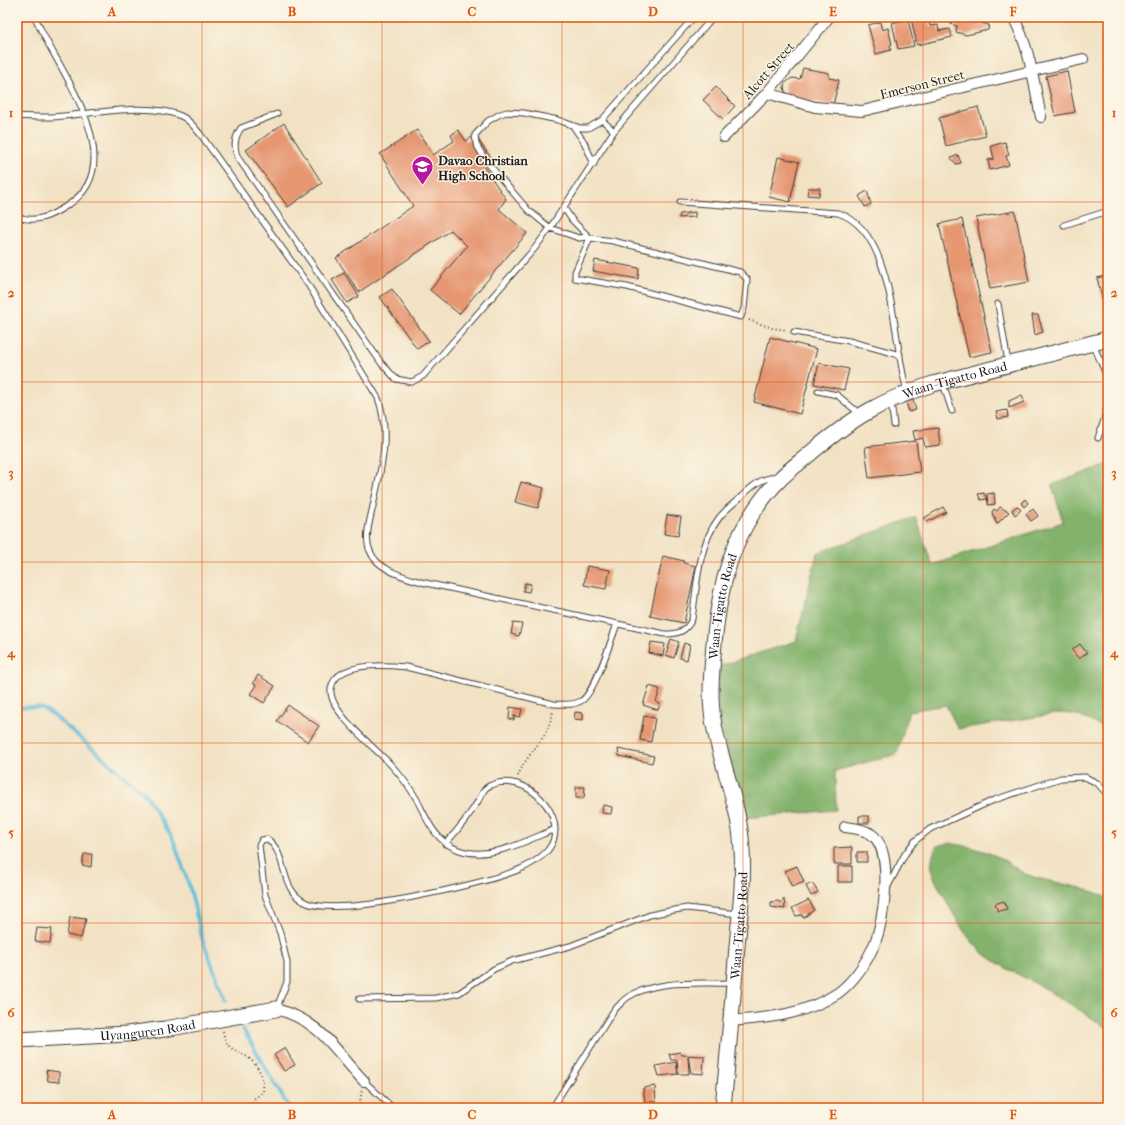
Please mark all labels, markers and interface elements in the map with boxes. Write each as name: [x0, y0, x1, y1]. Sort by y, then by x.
text: A: [107, 4, 117, 19]
text: B: [288, 4, 297, 19]
text: C: [468, 4, 477, 19]
text: D: [648, 4, 658, 19]
text: E: [829, 4, 837, 19]
text: F: [1009, 4, 1017, 19]
street label: Alcott Street: [739, 39, 797, 103]
street label: Emerson Street: [878, 67, 966, 102]
text: 1: [9, 105, 14, 120]
text: 1: [1112, 105, 1117, 120]
place label: Davao Christian High School: [438, 153, 528, 184]
school or university icon: Davao Christian High School: [409, 154, 435, 187]
text: 2: [8, 285, 15, 300]
text: 2: [1111, 285, 1118, 300]
street label: Waan-Tigatto Road: [900, 358, 1010, 402]
text: 3: [8, 465, 14, 481]
text: 3: [1111, 465, 1117, 481]
street label: Waan-Tigatto Road: [706, 550, 740, 661]
text: 4: [6, 645, 16, 661]
text: 4: [1109, 645, 1119, 661]
text: 5: [8, 825, 14, 840]
text: 5: [1111, 825, 1117, 840]
street label: Waan-Tigatto Road: [727, 871, 751, 981]
text: 6: [7, 1005, 15, 1020]
text: 6: [1110, 1005, 1118, 1020]
street label: Uyanguren Road: [99, 1017, 197, 1043]
text: A: [107, 1107, 117, 1122]
text: B: [288, 1107, 297, 1122]
text: C: [468, 1107, 477, 1122]
text: D: [648, 1107, 658, 1122]
text: E: [829, 1107, 837, 1122]
text: F: [1009, 1107, 1017, 1122]

